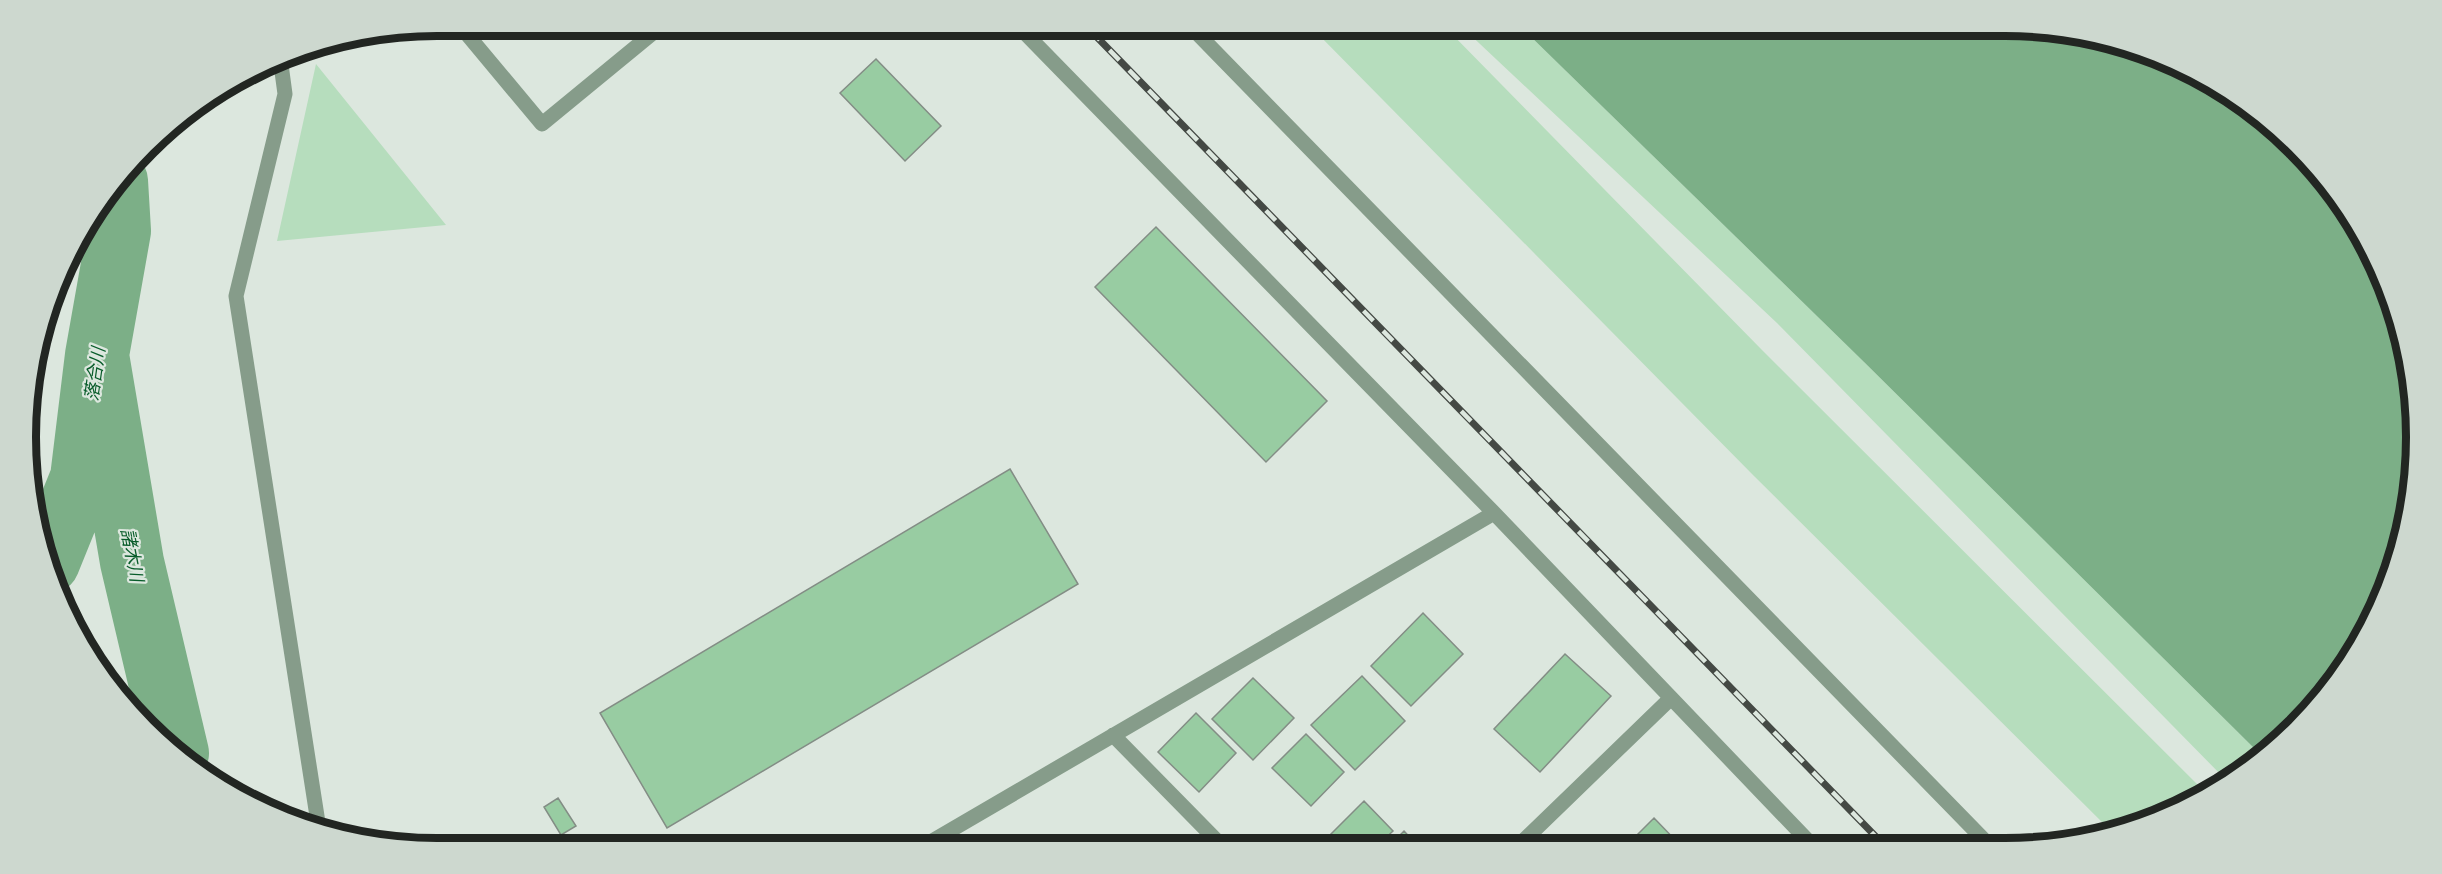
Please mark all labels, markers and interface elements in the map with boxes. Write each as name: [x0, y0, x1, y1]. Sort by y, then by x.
water label: 落合川: [80, 344, 109, 402]
water label: 諸木川: [117, 526, 148, 585]

